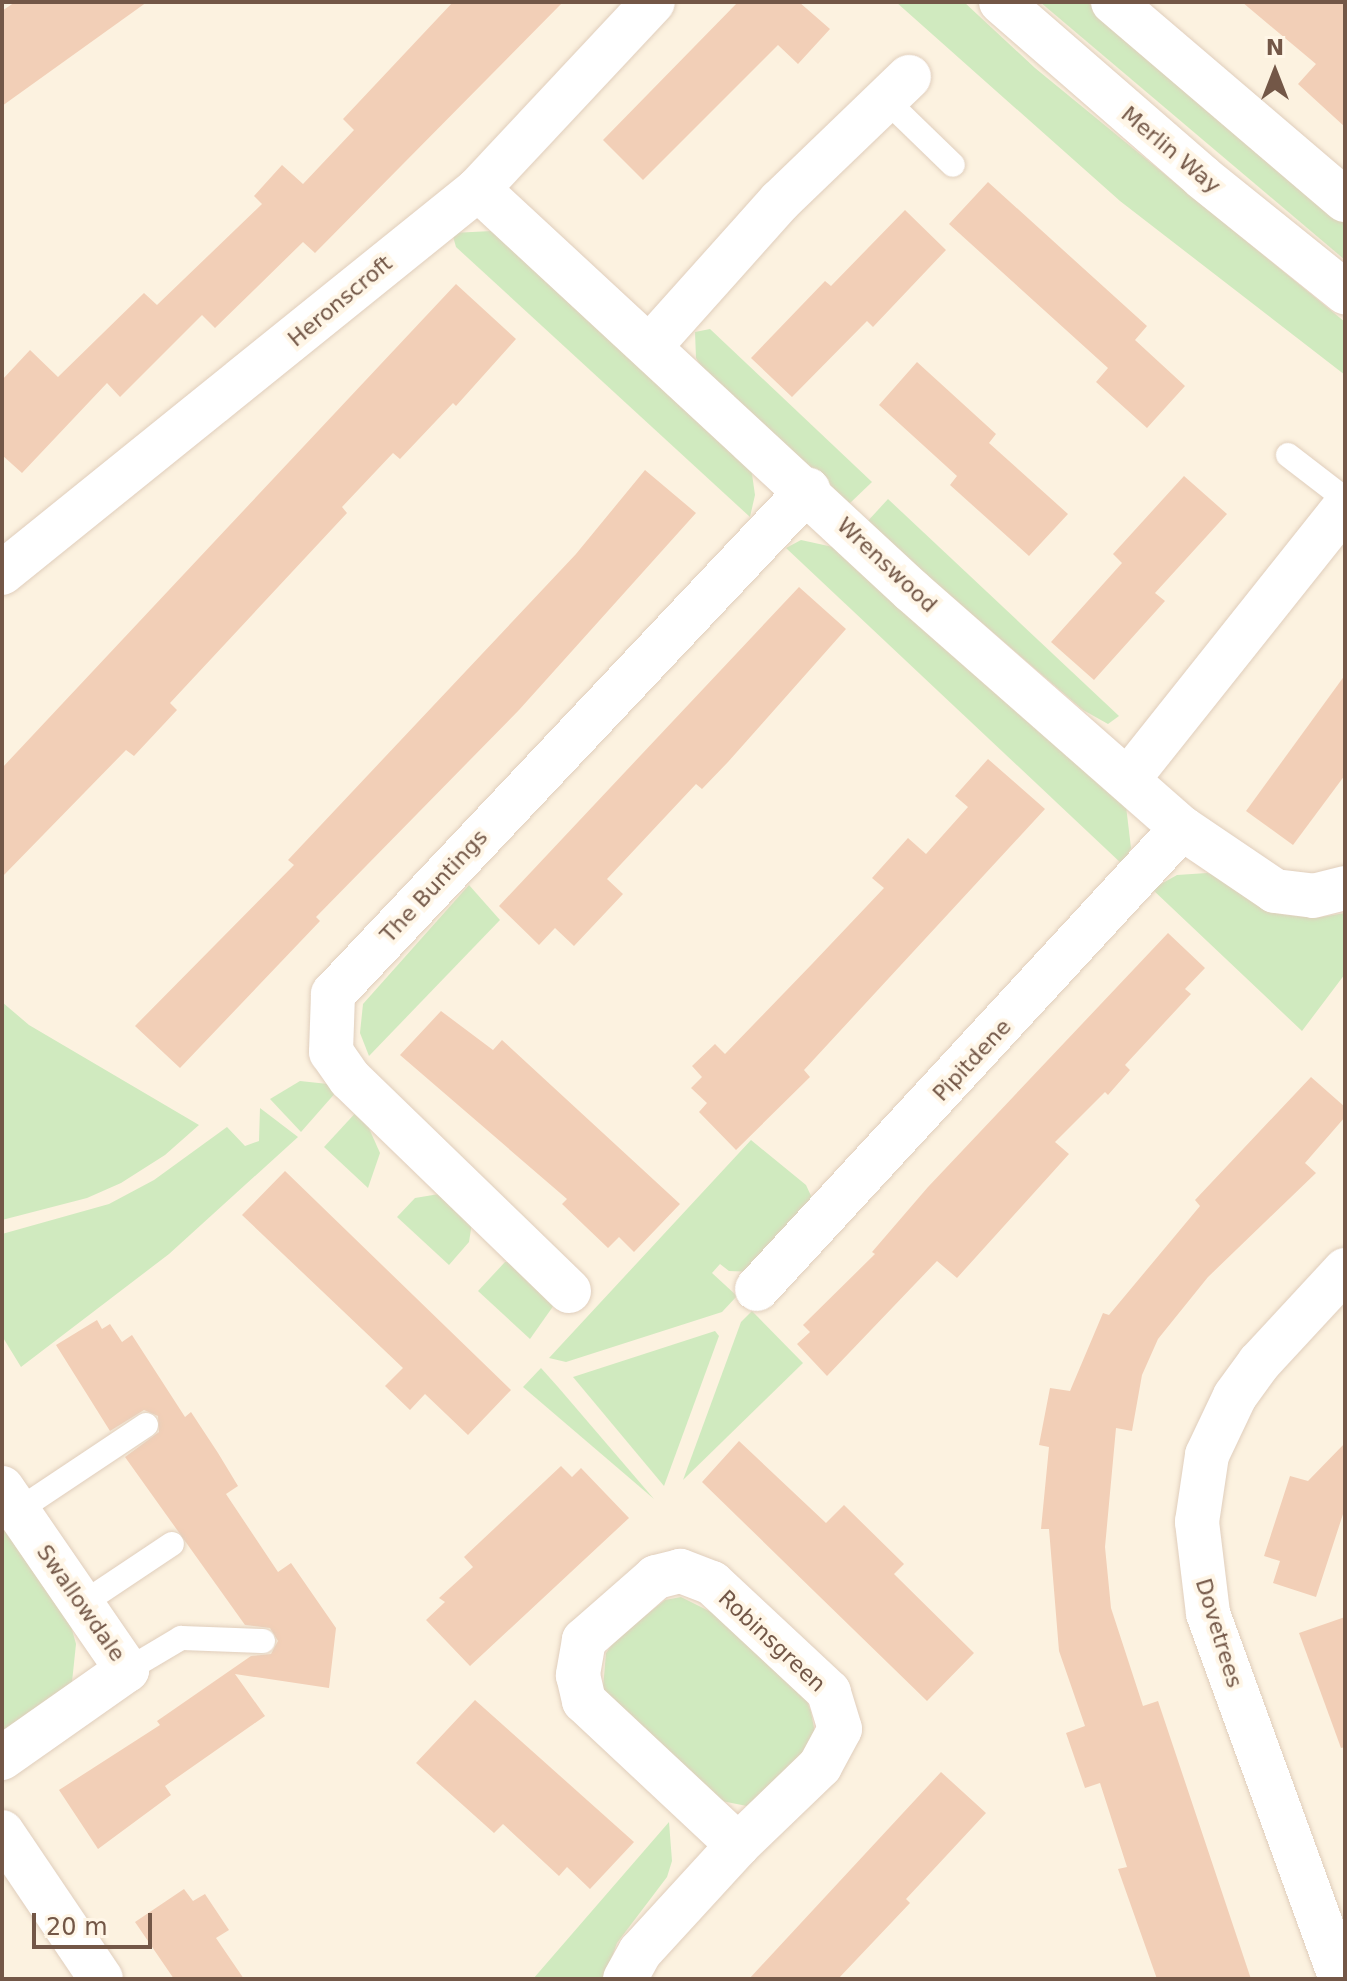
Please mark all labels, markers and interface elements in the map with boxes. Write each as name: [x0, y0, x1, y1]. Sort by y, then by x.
north arrow: [1235, 32, 1315, 112]
text: N: [1266, 35, 1284, 60]
street label: Merlin Way: [1116, 101, 1226, 199]
street label: Heronscroft: [283, 250, 397, 352]
street label: Wrenswood: [832, 512, 942, 618]
street label: The Buntings: [375, 824, 493, 948]
street label: Pipitdene: [927, 1013, 1017, 1107]
street label: Swallowdale: [31, 1540, 131, 1666]
street label: Dovetrees: [1190, 1575, 1248, 1691]
street label: Robinsgreen: [713, 1585, 831, 1697]
scale bar: [36, 1897, 156, 1947]
text: 20 m: [46, 1913, 108, 1941]

